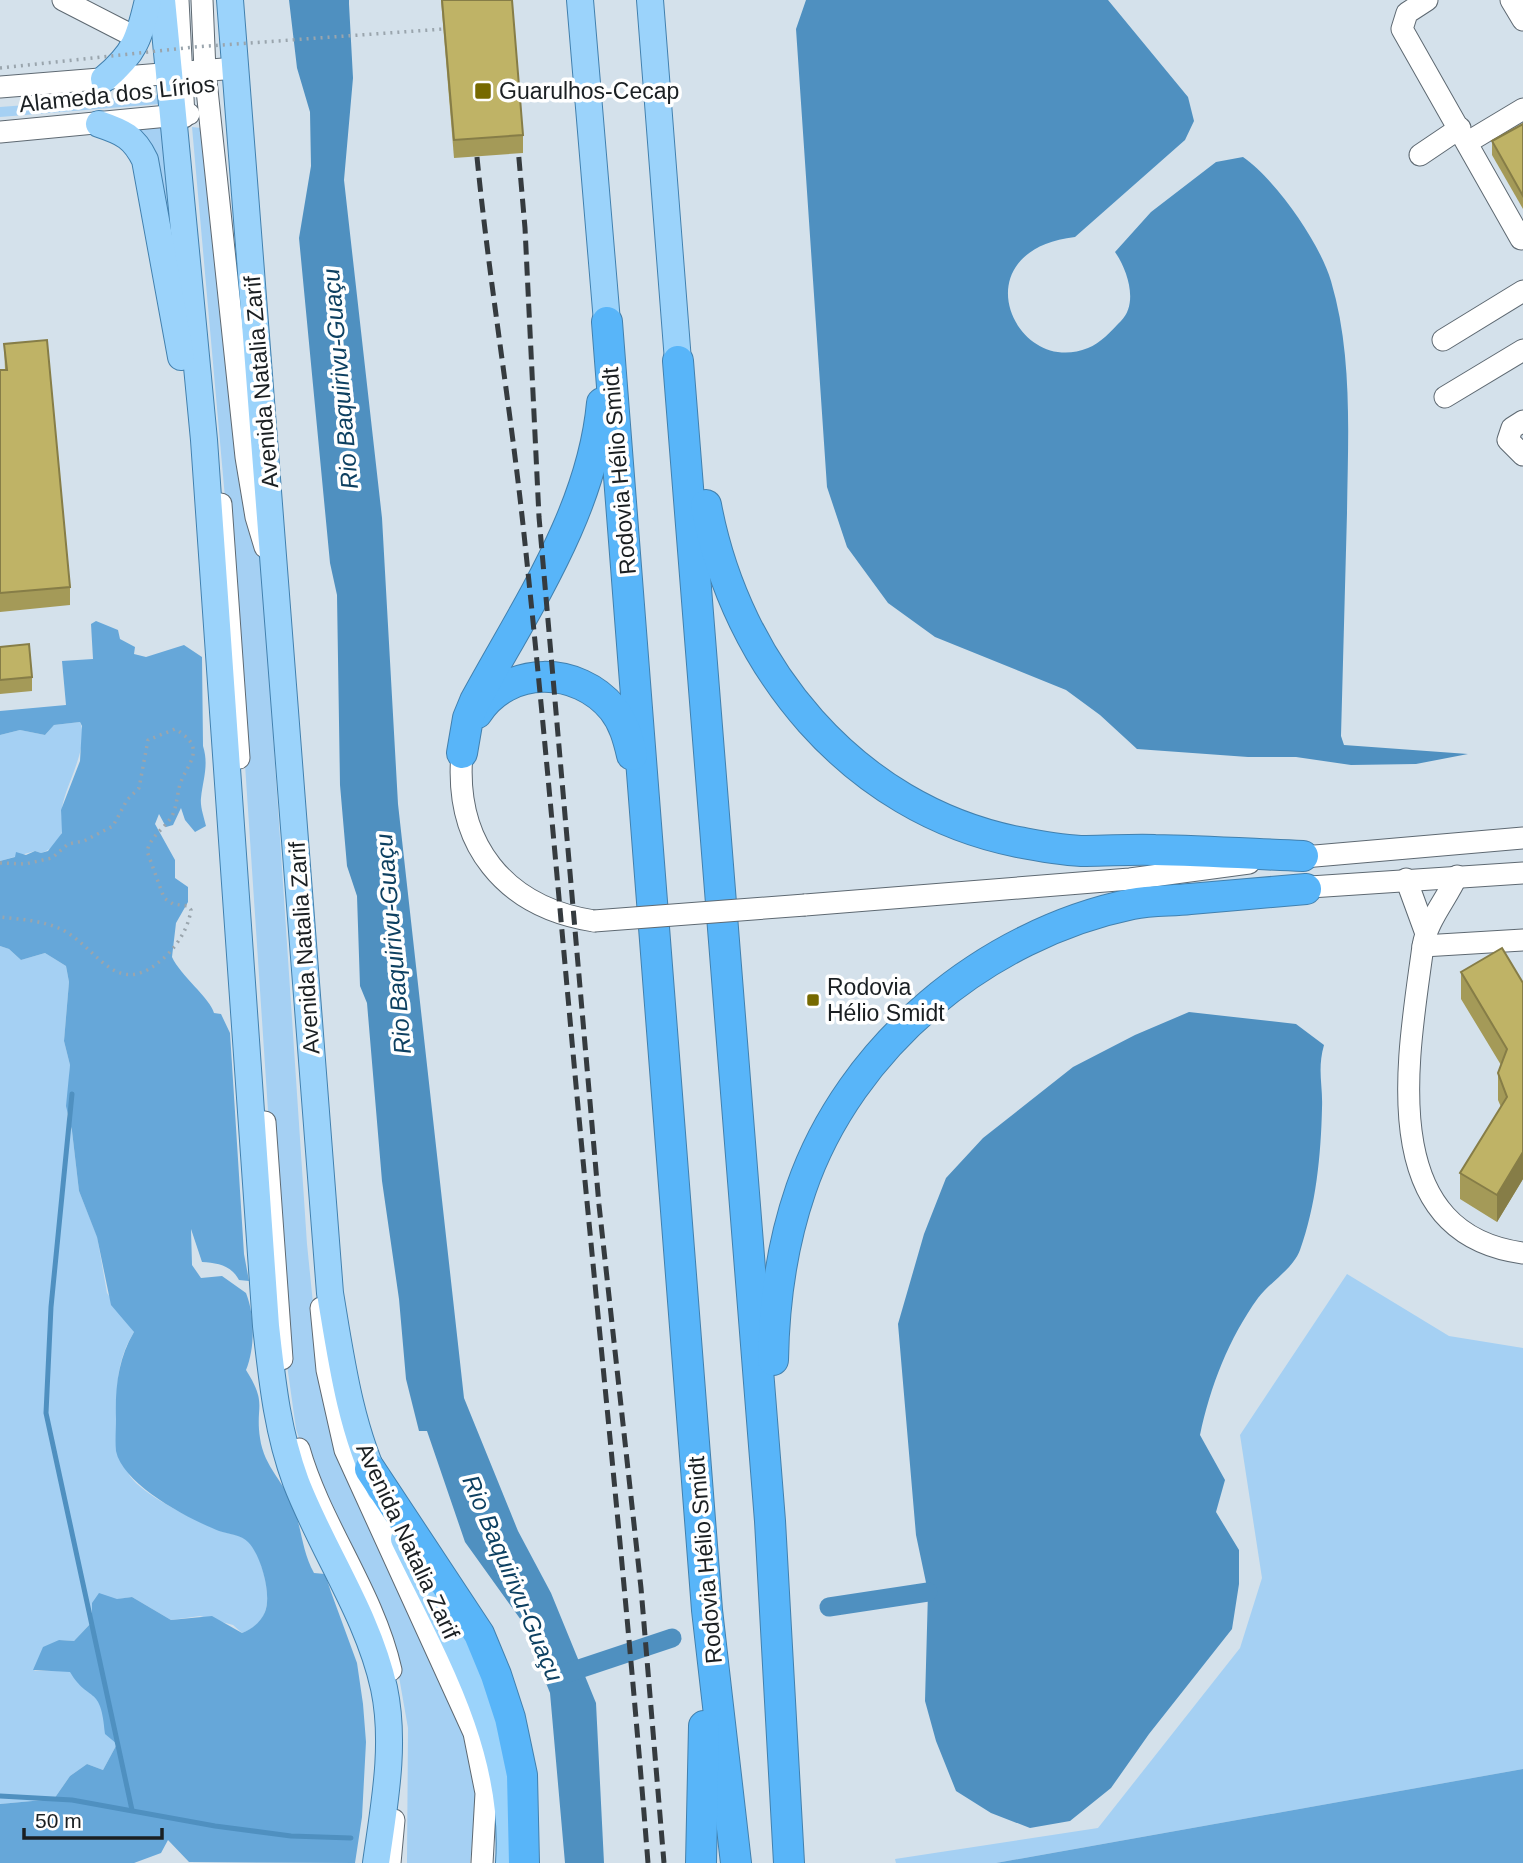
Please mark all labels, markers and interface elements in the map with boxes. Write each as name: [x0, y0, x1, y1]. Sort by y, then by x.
street label: Alameda dos Lírios: [18, 71, 216, 117]
place label: Guarulhos-Cecap: [499, 78, 679, 104]
marker: Guarulhos-Cecap: [473, 81, 493, 101]
water label: Rio Baquirivu-Guaçu: [317, 268, 363, 490]
street label: Avenida Natalia Zarif: [239, 274, 283, 489]
street label: Rodovia Hélio Smidt: [597, 365, 641, 576]
water label: Rio Baquirivu-Guaçu: [370, 833, 416, 1055]
street label: Avenida Natalia Zarif: [284, 840, 324, 1055]
place label: Rodovia Hélio Smidt: [827, 974, 945, 1026]
marker: Rodovia Hélio Smidt: [805, 992, 821, 1008]
street label: Avenida Natalia Zarif: [351, 1439, 465, 1644]
street label: Rodovia Hélio Smidt: [683, 1454, 727, 1665]
water label: Rio Baquirivu-Guaçu: [457, 1471, 569, 1685]
scale bar: [24, 1797, 163, 1841]
text: 50 m: [35, 1809, 82, 1832]

